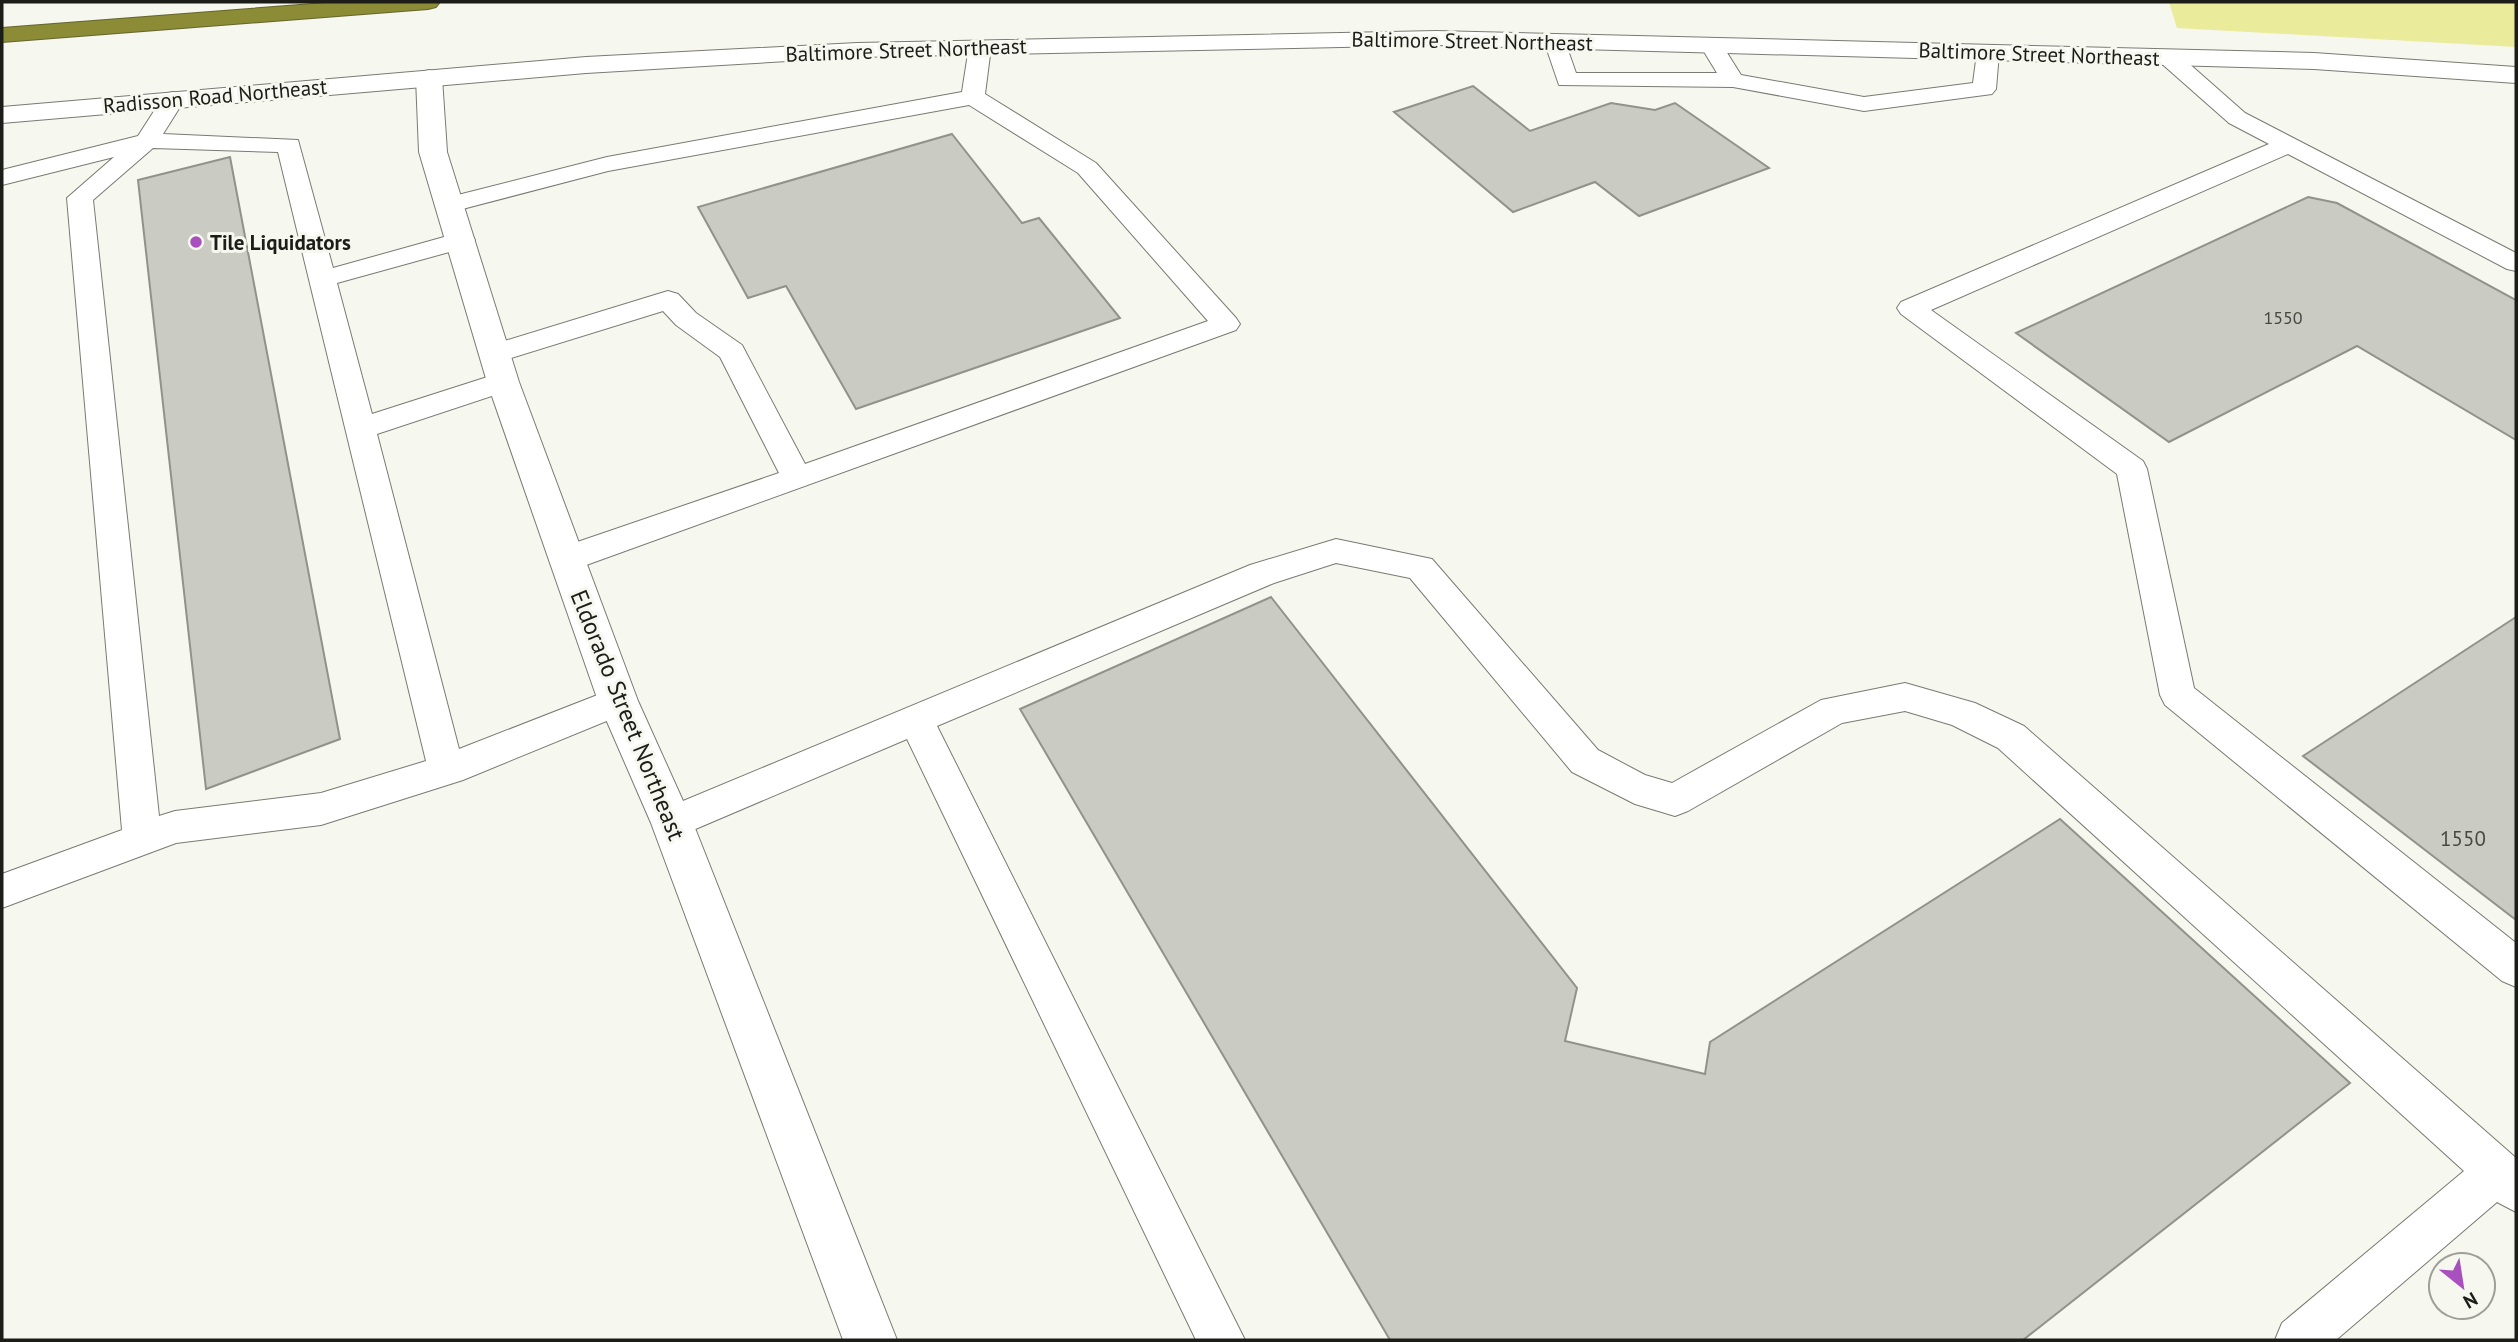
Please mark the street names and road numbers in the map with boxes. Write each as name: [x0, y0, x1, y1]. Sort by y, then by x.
street label: Baltimore Street Northeast: [1351, 25, 1593, 57]
street label: Baltimore Street Northeast: [785, 32, 1027, 68]
street label: Baltimore Street Northeast: [1918, 36, 2160, 72]
street label: Radisson Road Northeast: [102, 73, 328, 119]
street label: Eldorado Street Northeast: [564, 585, 692, 845]

